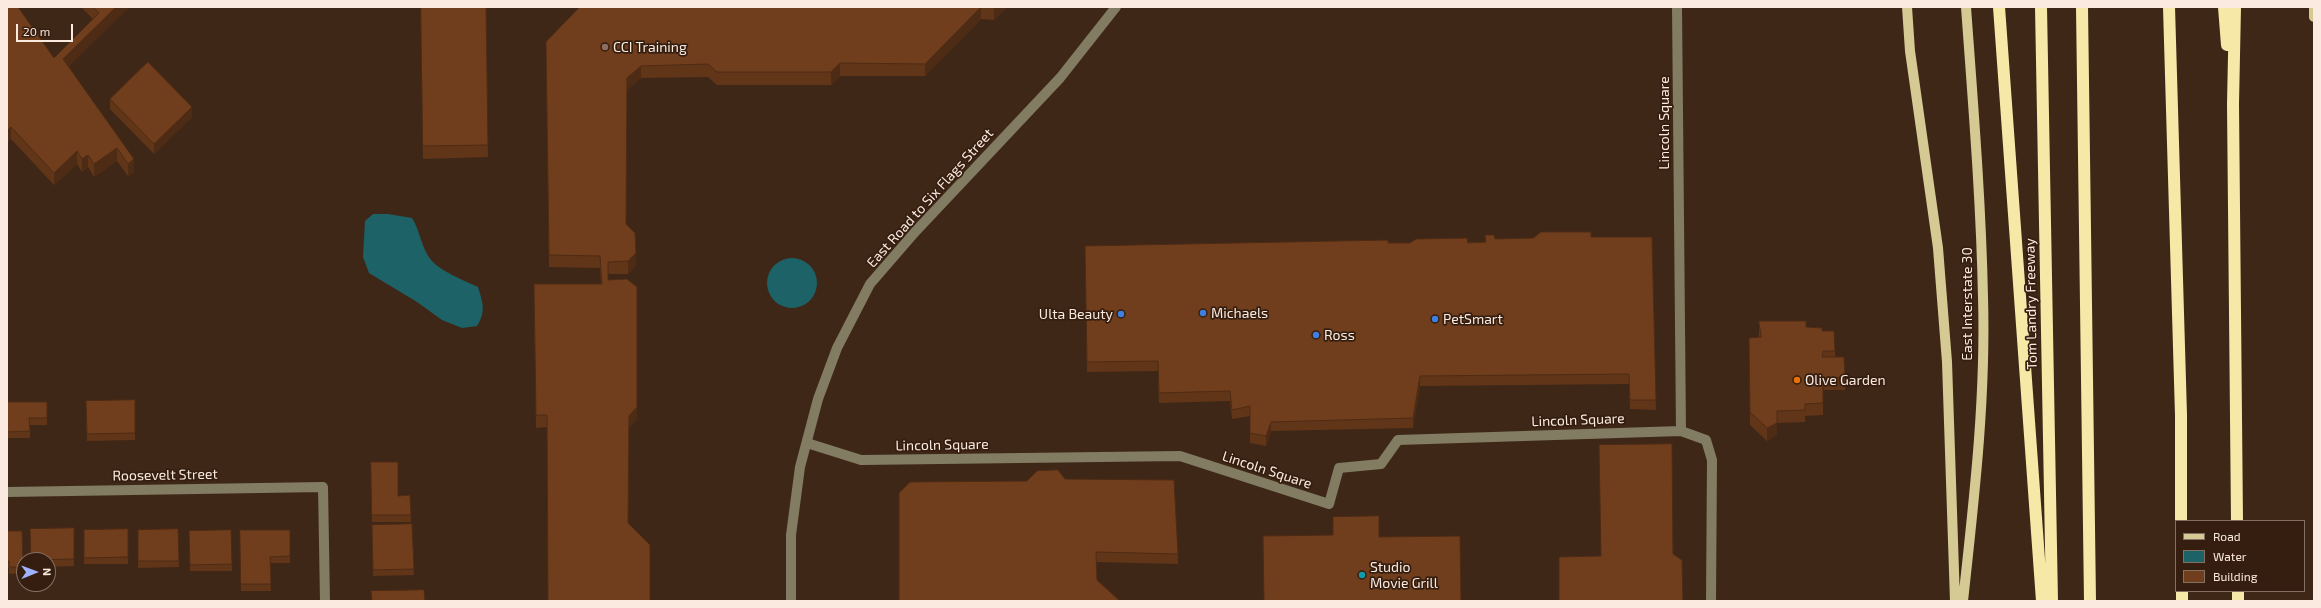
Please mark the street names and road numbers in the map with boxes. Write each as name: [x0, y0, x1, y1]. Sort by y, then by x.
street label: Lincoln Square: [1656, 76, 1672, 170]
street label: East Road to Six Flags Street: [863, 125, 997, 271]
street label: Tom Landry Freeway: [2021, 238, 2041, 370]
street label: East Interstate 30: [1959, 247, 1975, 361]
street label: Lincoln Square: [1531, 410, 1625, 430]
street label: Lincoln Square: [895, 436, 989, 454]
street label: Lincoln Square: [1220, 448, 1314, 492]
street label: Roosevelt Street: [112, 466, 218, 484]

